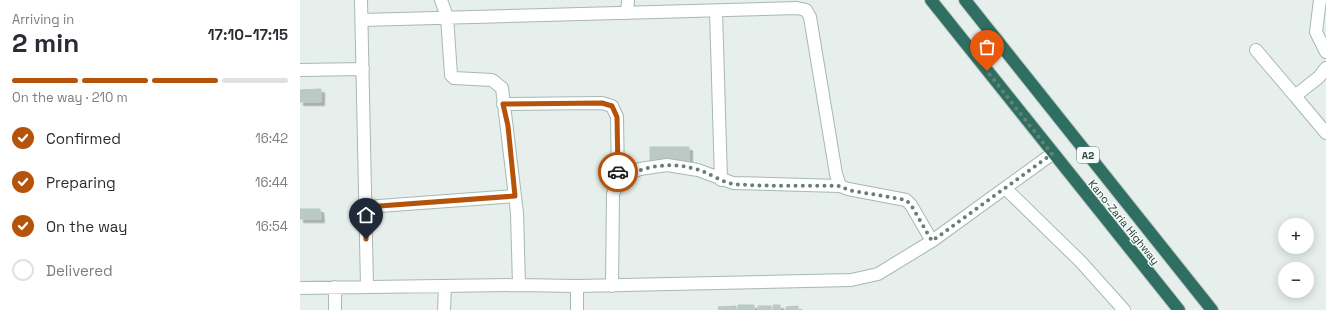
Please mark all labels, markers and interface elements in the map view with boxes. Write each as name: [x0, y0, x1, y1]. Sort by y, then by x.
text: Arriving in: [12, 11, 74, 28]
text: 17:10–17:15: [208, 25, 288, 44]
text: 2 min: [12, 26, 79, 60]
pin: [970, 30, 1004, 71]
icon: bag: [976, 36, 998, 58]
text: On the way · 210 m: [12, 89, 128, 106]
icon: check: [12, 127, 34, 149]
text: Confirmed: [46, 129, 121, 148]
text: 16:42: [255, 130, 288, 147]
road number: A2: [1077, 147, 1099, 163]
courier: [598, 152, 638, 192]
icon: car: [607, 161, 629, 183]
icon: check: [12, 171, 34, 193]
text: Preparing: [46, 173, 116, 192]
text: 16:44: [255, 174, 288, 191]
street label: Kano-Zaria Highway: [1085, 177, 1163, 267]
pin: [349, 198, 383, 239]
icon: home: [355, 204, 377, 226]
icon: check: [12, 215, 34, 237]
text: On the way: [46, 217, 127, 236]
text: 16:54: [255, 218, 288, 235]
map controls: [1278, 218, 1314, 298]
button: +: [1278, 218, 1314, 254]
text: Delivered: [46, 261, 113, 280]
button: −: [1278, 262, 1314, 298]

